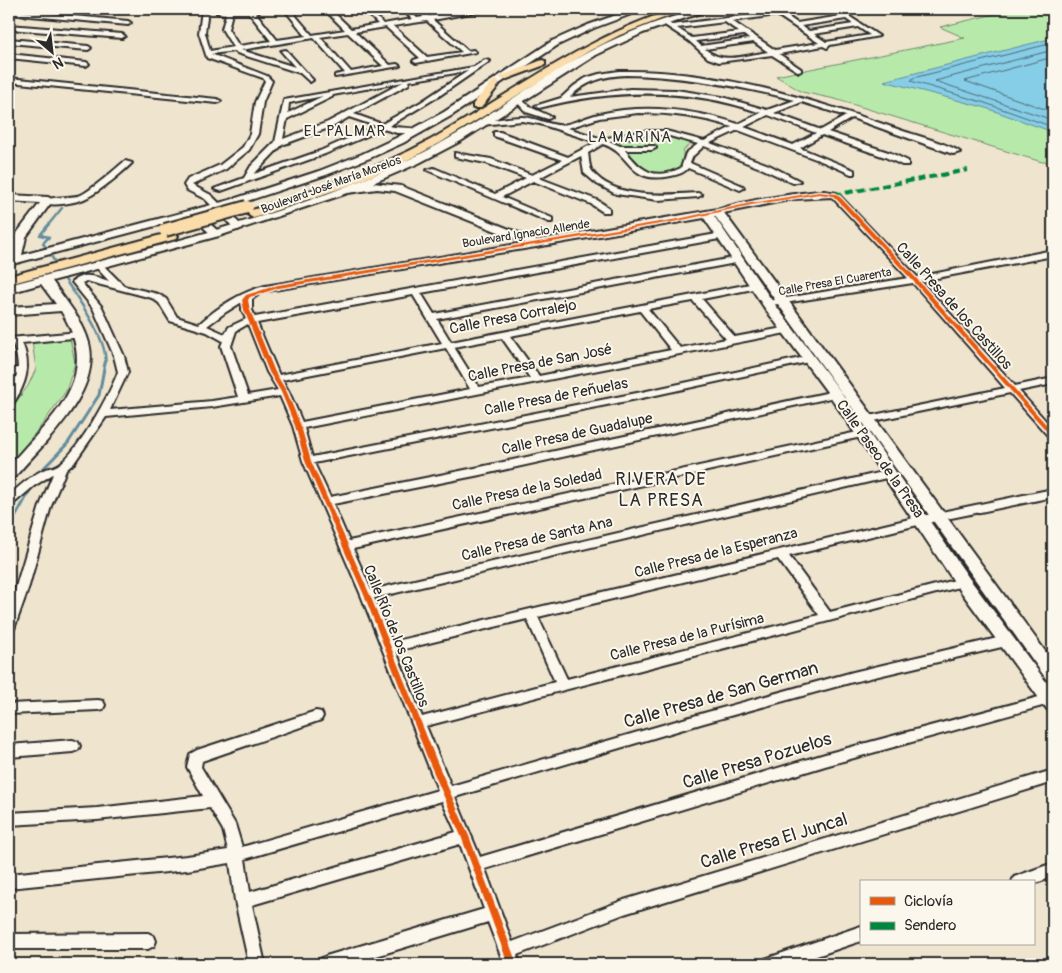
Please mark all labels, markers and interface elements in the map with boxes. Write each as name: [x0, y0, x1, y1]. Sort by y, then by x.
north arrow: [28, 28, 78, 78]
text: N: [50, 53, 66, 73]
district label: EL PALMAR: [304, 122, 386, 141]
district label: LA MARINA: [588, 128, 672, 147]
street label: Boulevard José María Morelos: [259, 152, 404, 217]
street label: Boulevard Ignacio Allende: [461, 217, 591, 251]
street label: Calle Presa de los Castillos: [892, 238, 1016, 374]
street label: Calle Presa El Cuarenta: [777, 265, 893, 299]
street label: Calle Presa Corralejo: [448, 295, 578, 339]
street label: Calle Presa de San José: [466, 340, 614, 386]
street label: Calle Presa de Peñuelas: [483, 374, 630, 420]
street label: Calle Paseo de la Presa: [832, 396, 928, 522]
street label: Calle Presa de Guadalupe: [500, 409, 655, 459]
street label: Calle Presa de la Soledad: [450, 465, 604, 515]
district label: RIVERA DE LA PRESA: [615, 468, 707, 512]
street label: Calle Presa de Santa Ana: [460, 512, 614, 566]
street label: Calle Presa de la Esperanza: [632, 524, 800, 582]
street label: Calle Río de los Castillos: [359, 562, 433, 710]
street label: Calle Presa de la Purísima: [608, 609, 766, 665]
street label: Calle Presa de San German: [621, 656, 821, 734]
street label: Calle Presa Pozuelos: [680, 727, 834, 795]
street label: Calle Presa El Juncal: [698, 808, 850, 874]
legend: [860, 880, 1034, 946]
text: Ciclovía: [904, 892, 953, 911]
text: Sendero: [904, 916, 956, 935]

